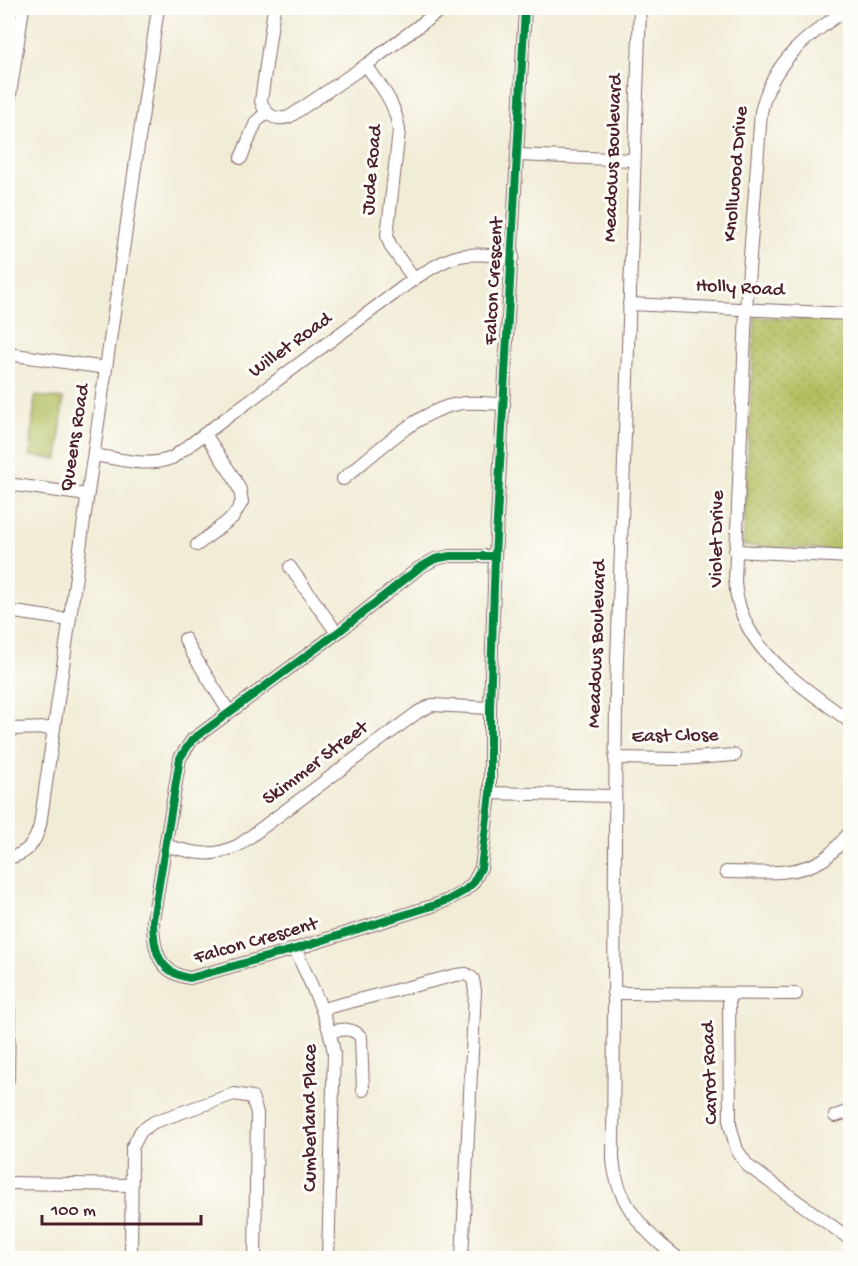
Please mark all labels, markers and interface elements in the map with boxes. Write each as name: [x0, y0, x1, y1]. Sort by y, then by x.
street label: Meadows Boulevard: [600, 71, 629, 243]
street label: Knollwood Drive: [720, 105, 754, 243]
street label: Jude Road: [358, 122, 389, 216]
street label: Falcon Crescent: [480, 215, 510, 346]
street label: Holly Road: [695, 275, 787, 303]
street label: Willet Road: [245, 307, 339, 384]
street label: Queens Road: [56, 380, 96, 494]
street label: Violet Drive: [706, 490, 730, 589]
street label: Meadows Boulevard: [584, 557, 613, 729]
street label: Skimmer Street: [259, 716, 375, 811]
street label: East Close: [631, 725, 719, 749]
street label: Falcon Crescent: [191, 913, 322, 971]
street label: Carrot Road: [698, 1019, 724, 1125]
street label: Cumberland Place: [300, 1044, 323, 1192]
scale bar: [42, 1188, 201, 1226]
text: 100 m: [50, 1201, 96, 1222]

